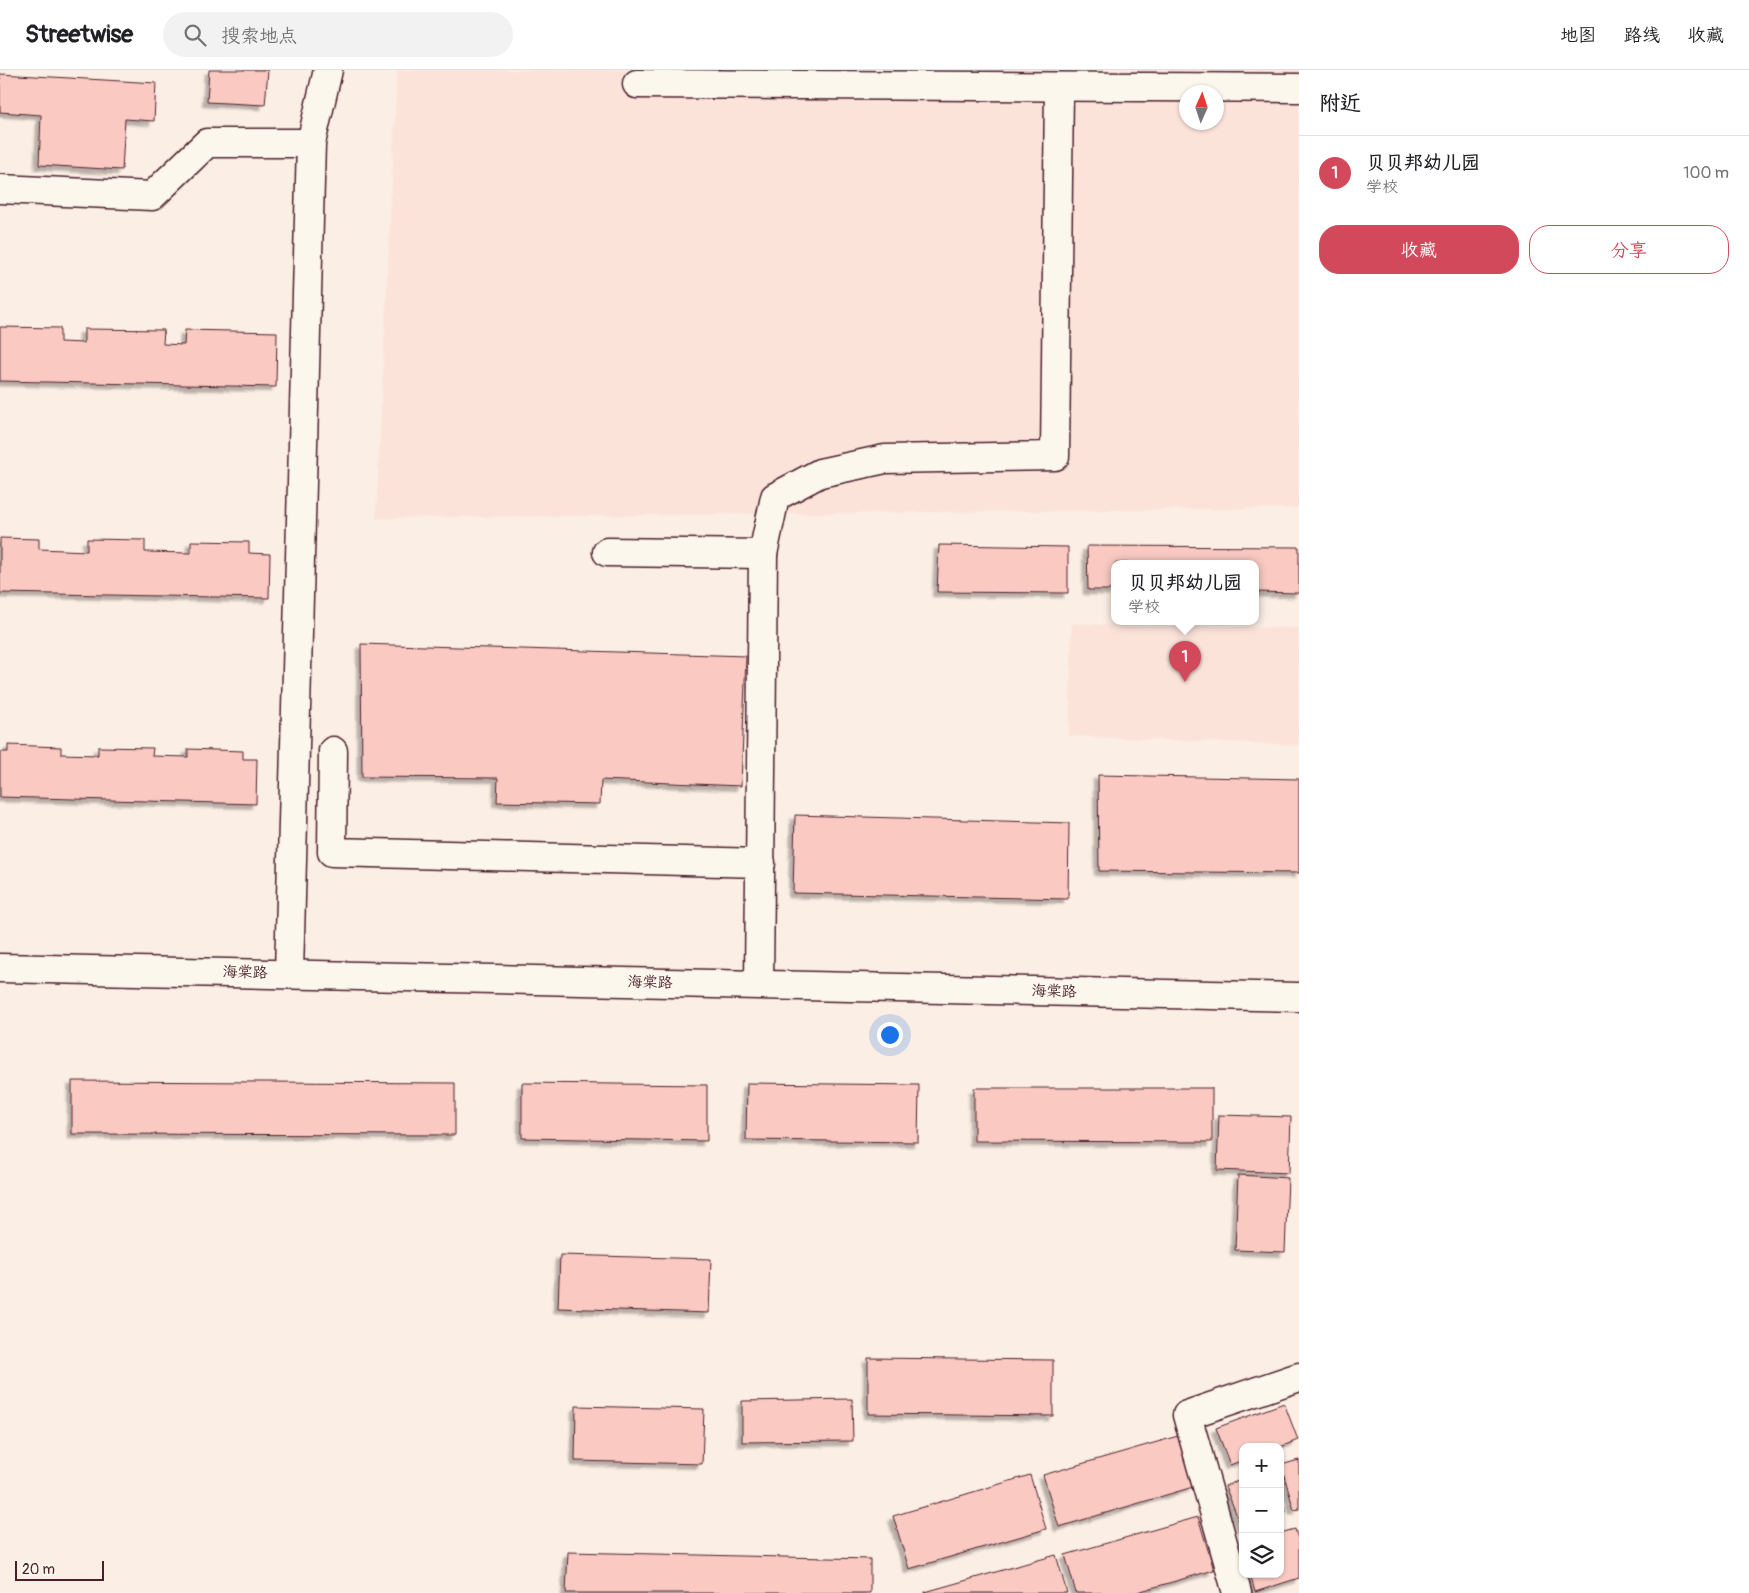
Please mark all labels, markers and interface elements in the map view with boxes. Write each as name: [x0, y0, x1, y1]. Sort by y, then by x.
search box: [163, 12, 513, 57]
text: Streetwise: [25, 20, 133, 49]
icon: search: [181, 21, 209, 49]
text: 搜索地点: [221, 24, 297, 48]
text: 地图: [1560, 24, 1596, 47]
text: 路线: [1624, 24, 1660, 47]
text: 收藏: [1688, 24, 1724, 47]
north arrow: [1179, 85, 1224, 130]
text: 附近: [1319, 90, 1361, 117]
text: 贝贝邦幼儿园: [1366, 151, 1480, 175]
text: 1: [1332, 163, 1338, 183]
text: 100 m: [1683, 163, 1729, 183]
text: 学校: [1366, 177, 1398, 197]
button: 收藏: [1319, 225, 1519, 274]
button: 分享: [1529, 225, 1729, 274]
popup: [1111, 560, 1259, 625]
text: 贝贝邦幼儿园: [1128, 571, 1242, 595]
text: 学校: [1128, 597, 1160, 617]
pin: 1: [1169, 641, 1201, 682]
street label: 海棠路: [222, 963, 268, 982]
street label: 海棠路: [627, 973, 673, 992]
street label: 海棠路: [1031, 982, 1077, 1001]
your location: [877, 1022, 903, 1048]
map controls: [1239, 1443, 1284, 1578]
button: +: [1239, 1443, 1284, 1488]
button: −: [1239, 1488, 1284, 1533]
button: layers: [1239, 1533, 1284, 1578]
scale bar: [15, 1558, 104, 1581]
text: 20 m: [22, 1561, 55, 1578]

